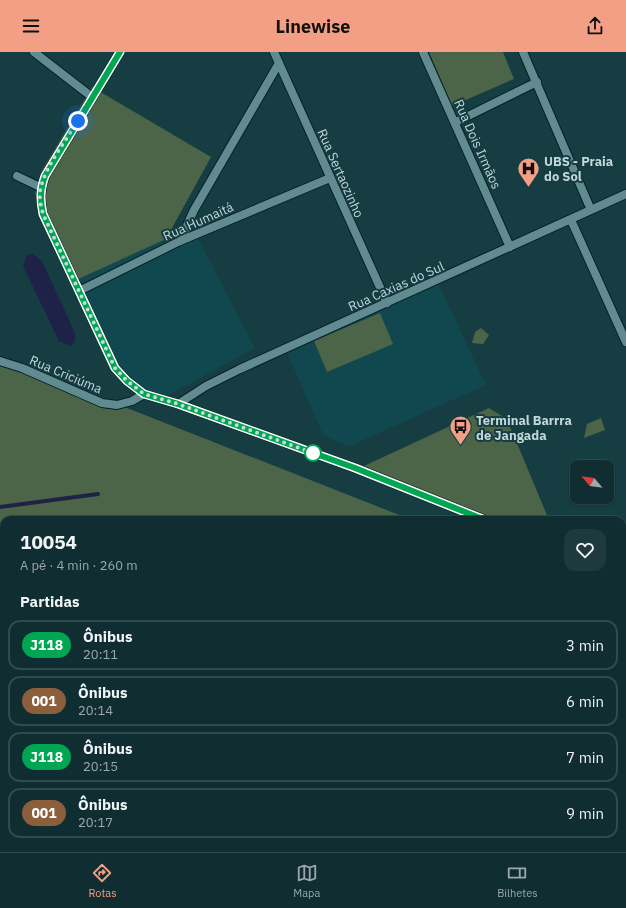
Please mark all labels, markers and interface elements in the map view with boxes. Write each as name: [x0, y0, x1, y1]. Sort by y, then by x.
icon: menu: [20, 15, 42, 37]
text: Linewise: [276, 15, 350, 38]
icon: share: [584, 15, 606, 37]
street label: Rua Dois Irmãos: [450, 97, 505, 192]
your location: [68, 111, 88, 131]
street label: Rua Sertaozinho: [313, 126, 368, 220]
place label: UBS - Praia do Sol: [544, 153, 613, 185]
hospital icon: UBS - Praia do Sol: [515, 155, 541, 188]
street label: Rua Humaitá: [160, 198, 236, 245]
street label: Rua Caxias do Sul: [346, 258, 447, 315]
street label: Rua Criciúma: [27, 352, 105, 397]
place label: Terminal Barrra de Jangada: [476, 412, 572, 444]
bus stop icon: Terminal Barrra de Jangada: [448, 414, 474, 447]
unlabelled marker: [304, 444, 322, 462]
north arrow: [570, 460, 614, 504]
map controls: [570, 460, 614, 504]
button: heart: [564, 529, 606, 571]
text: 10054: [20, 530, 77, 554]
text: A pé · 4 min · 260 m: [20, 557, 138, 574]
text: Partidas: [20, 592, 80, 611]
text: Ônibus: [83, 627, 133, 646]
text: J118: [30, 636, 63, 654]
text: 3 min: [566, 636, 604, 655]
text: 20:11: [83, 646, 118, 663]
text: Ônibus: [78, 683, 128, 702]
text: 001: [31, 692, 57, 710]
text: 6 min: [566, 692, 604, 711]
text: 20:14: [78, 702, 113, 719]
text: Ônibus: [83, 739, 133, 758]
text: J118: [30, 748, 63, 766]
text: 7 min: [566, 748, 604, 767]
text: 20:15: [83, 758, 118, 775]
text: Ônibus: [78, 795, 128, 814]
text: 001: [31, 804, 57, 822]
text: 9 min: [566, 804, 604, 823]
text: 20:17: [78, 814, 113, 831]
tab: Rotas: [88, 862, 117, 900]
tab: Mapa: [293, 862, 320, 900]
tab: Bilhetes: [497, 862, 538, 900]

